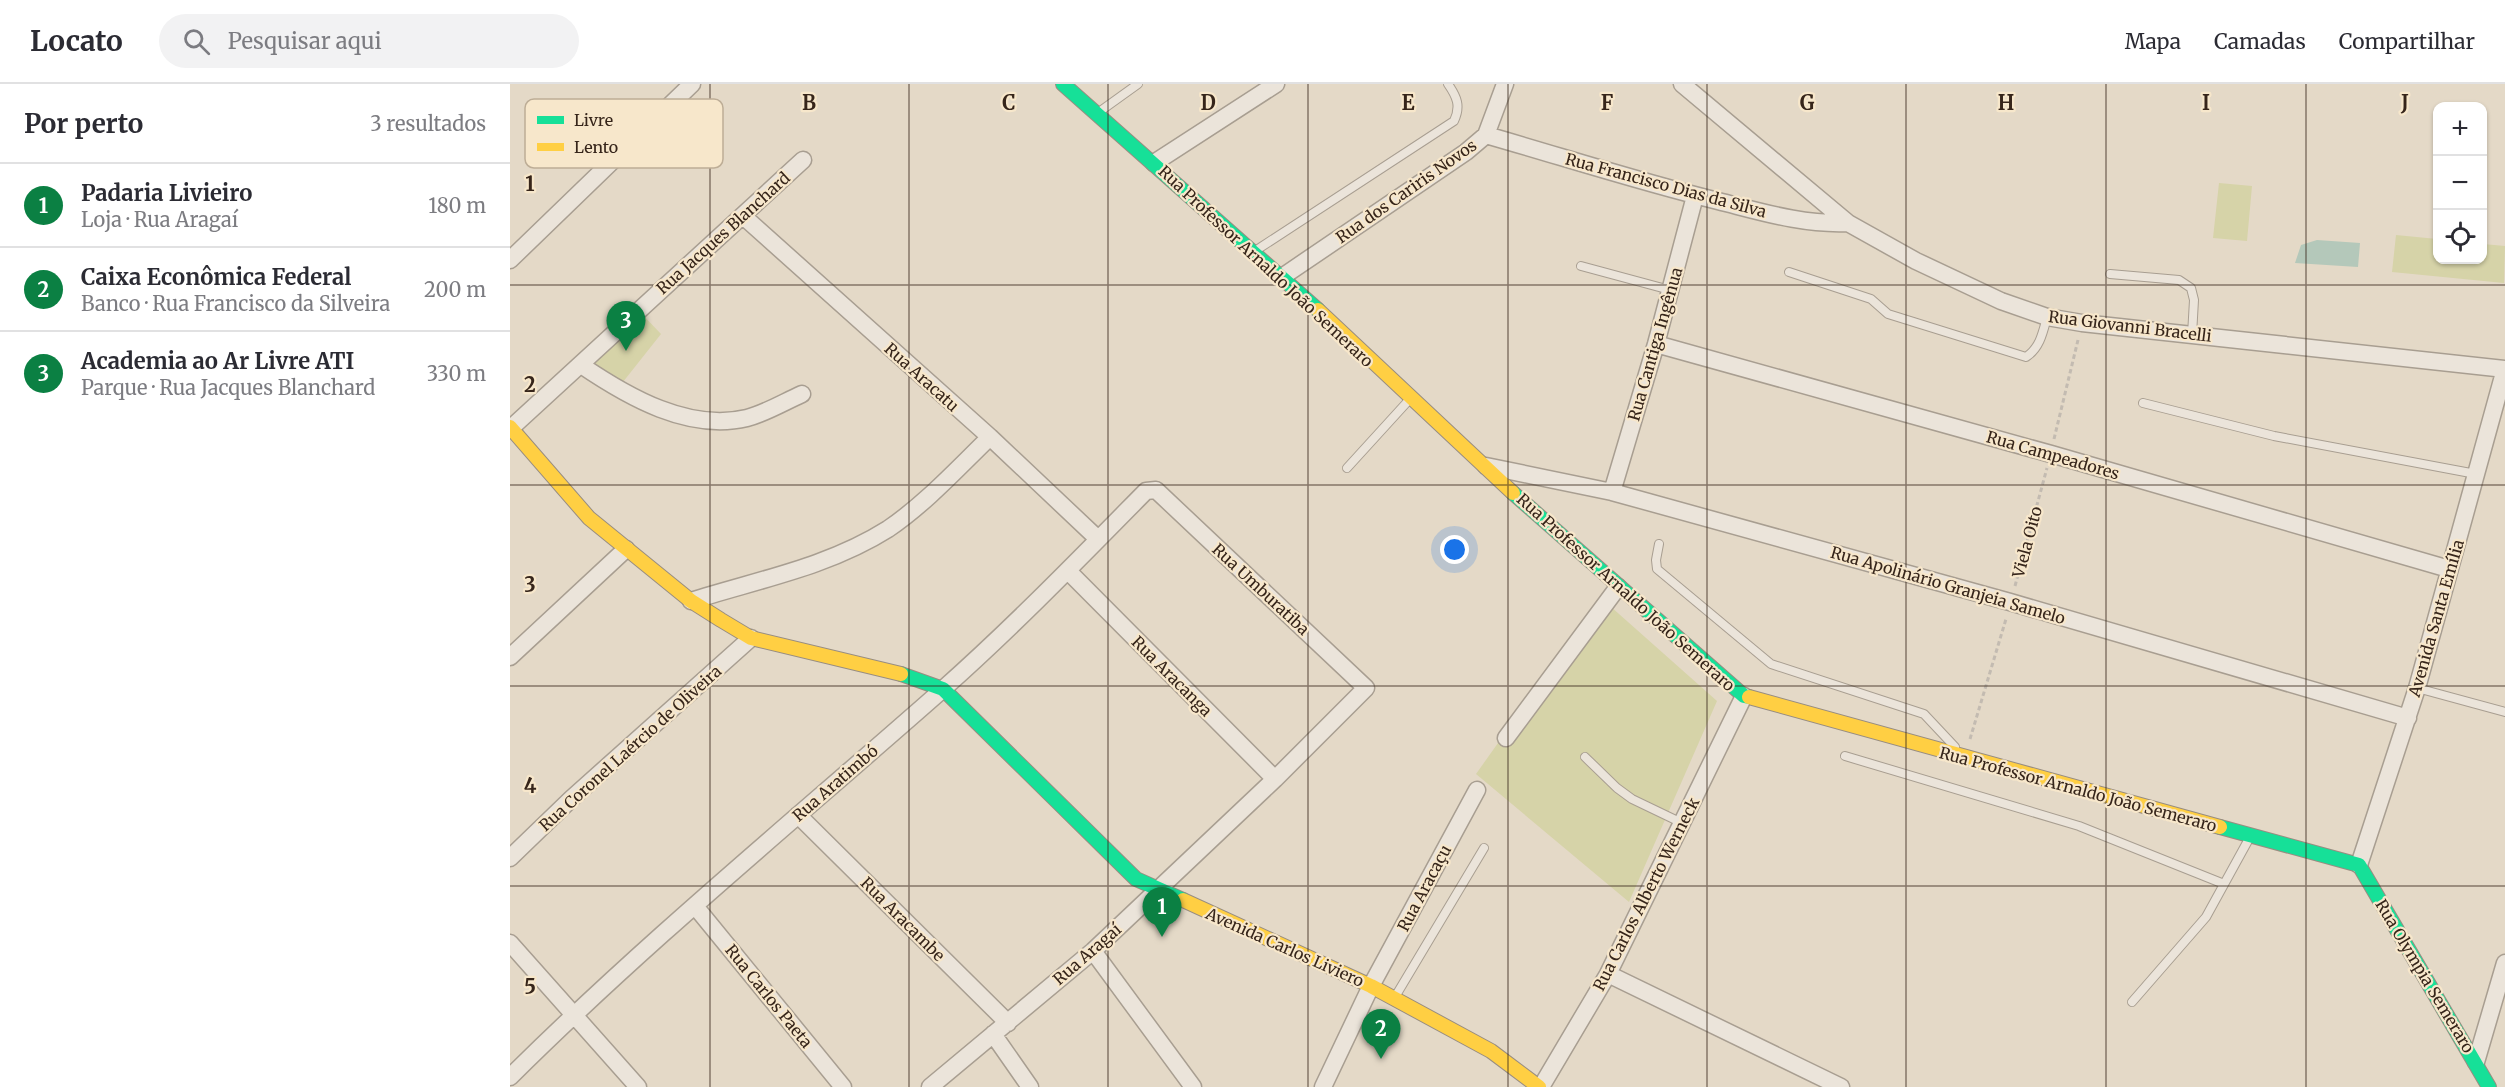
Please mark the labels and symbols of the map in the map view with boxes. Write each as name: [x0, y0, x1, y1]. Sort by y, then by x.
text: B: [802, 90, 816, 115]
text: C: [1002, 90, 1016, 115]
text: D: [1200, 90, 1216, 115]
text: E: [1401, 90, 1415, 115]
text: F: [1601, 90, 1614, 115]
text: G: [1800, 90, 1815, 115]
text: H: [1998, 90, 2014, 115]
text: I: [2202, 90, 2210, 115]
text: J: [2400, 90, 2409, 115]
legend: [525, 99, 723, 168]
text: Livre: [574, 110, 613, 130]
street label: Rua dos Cariris Novos: [1332, 135, 1480, 247]
text: Lento: [574, 137, 618, 157]
street label: Rua Francisco Dias da Silva: [1563, 149, 1769, 222]
street label: Rua Professor Arnaldo João Semeraro: [1155, 161, 1377, 371]
street label: Rua Jacques Blanchard: [652, 167, 794, 298]
text: 1: [525, 171, 535, 196]
street label: Rua Cantiga Ingênua: [1623, 264, 1687, 423]
pin: 3: [606, 302, 646, 351]
street label: Rua Giovanni Bracelli: [2047, 306, 2213, 346]
street label: Rua Aracatu: [881, 338, 963, 416]
text: 2: [524, 372, 536, 397]
street label: Rua Campeadores: [1984, 426, 2122, 484]
street label: Rua Professor Arnaldo João Semeraro: [1513, 489, 1739, 695]
street label: Viela Oito: [2008, 504, 2046, 581]
your location: [1440, 535, 1469, 564]
street label: Avenida Santa Emília: [2404, 537, 2468, 700]
street label: Rua Umburatiba: [1208, 539, 1314, 639]
street label: Rua Apolinário Granjeia Samelo: [1828, 542, 2068, 628]
text: 3: [524, 572, 536, 597]
street label: Rua Aracanga: [1128, 632, 1217, 721]
street label: Rua Coronel Laércio de Oliveira: [535, 661, 726, 835]
street label: Rua Aratimbó: [788, 740, 882, 826]
street label: Rua Professor Arnaldo João Semeraro: [1937, 742, 2219, 836]
text: 4: [524, 773, 537, 798]
street label: Rua Carlos Alberto Werneck: [1588, 793, 1704, 994]
street label: Rua Aracaçu: [1393, 841, 1455, 935]
street label: Rua Aracambe: [857, 873, 949, 965]
pin: 1: [1142, 888, 1182, 937]
street label: Rua Olympia Semeraro: [2371, 896, 2479, 1056]
street label: Avenida Carlos Liviero: [1202, 903, 1367, 991]
street label: Rua Aragaí: [1049, 918, 1126, 989]
street label: Rua Carlos Paeta: [721, 940, 817, 1052]
text: 5: [524, 974, 536, 999]
pin: 2: [1362, 1010, 1400, 1059]

